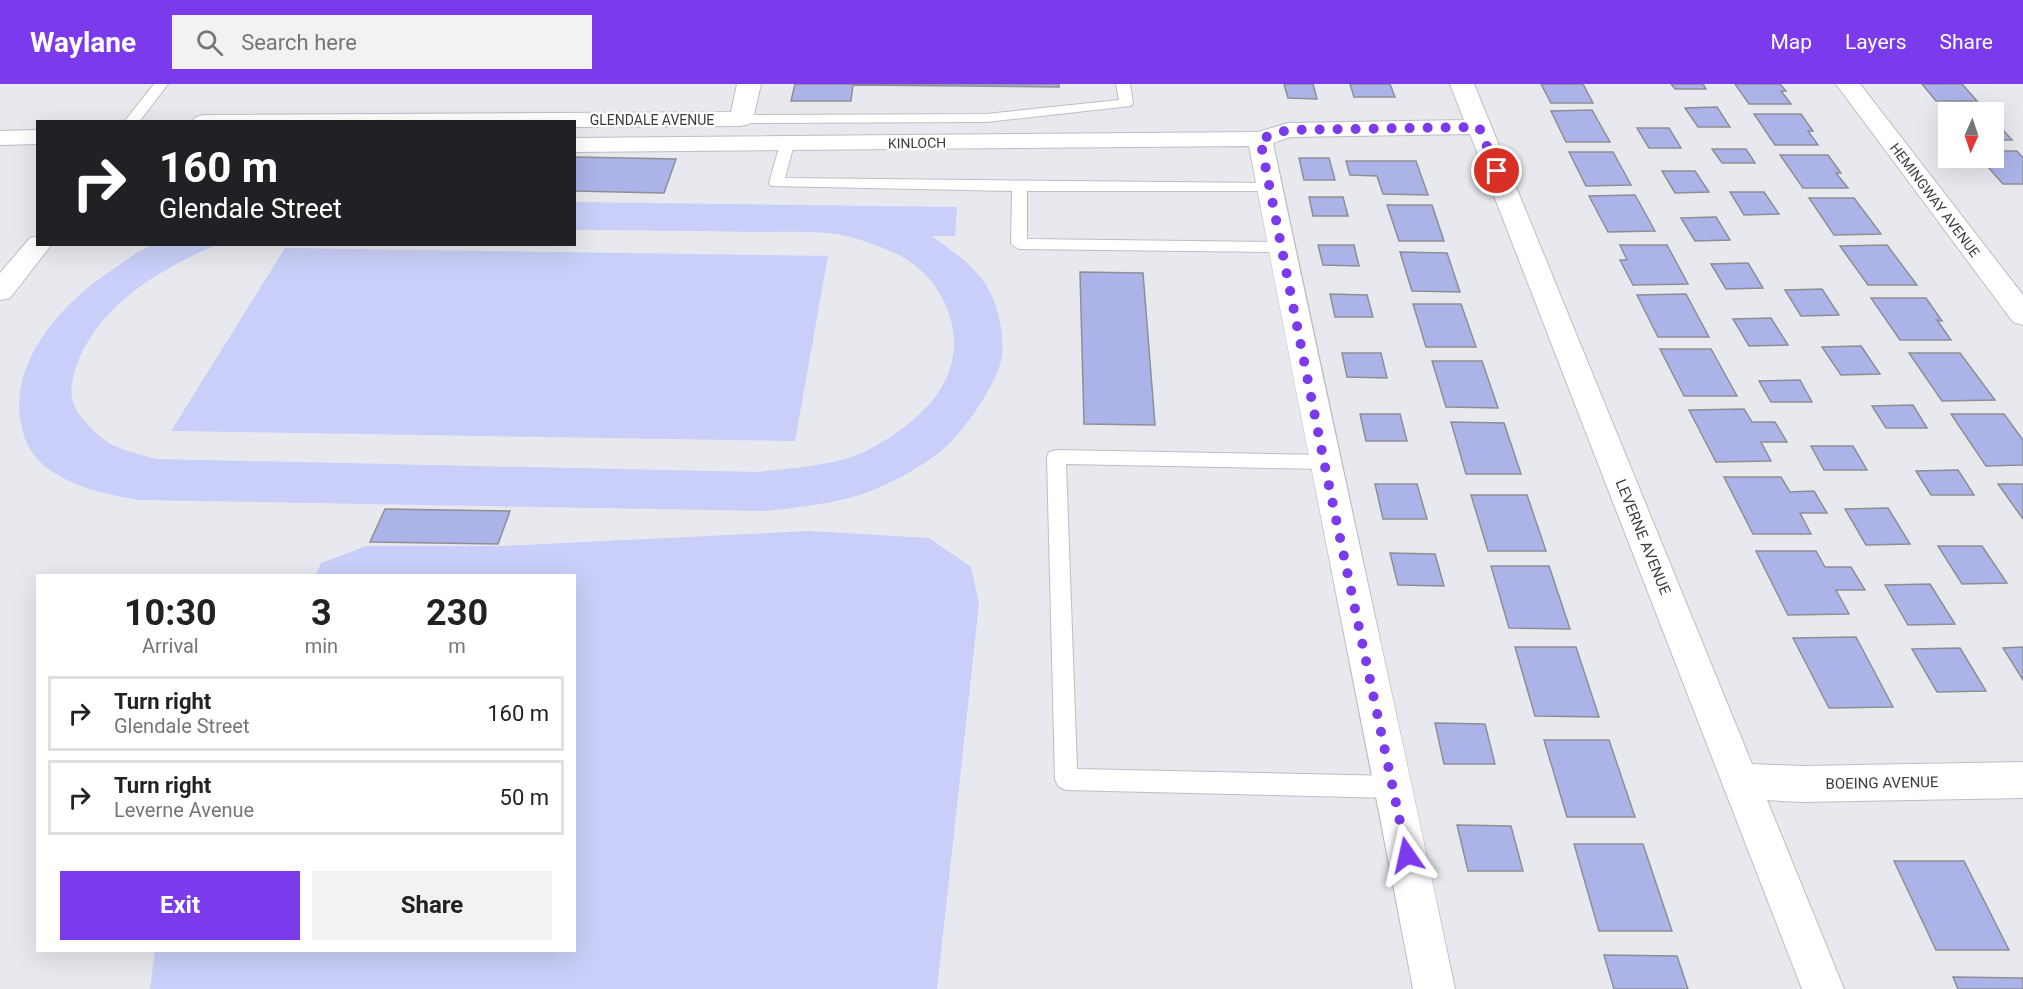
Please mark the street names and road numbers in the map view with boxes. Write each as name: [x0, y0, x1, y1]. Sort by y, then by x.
street label: GLENDALE AVENUE: [590, 112, 714, 128]
street label: KINLOCH: [888, 134, 946, 152]
street label: HEMINGWAY AVENUE: [1887, 140, 1983, 260]
street label: LEVERNE AVENUE: [1612, 477, 1675, 598]
street label: BOEING AVENUE: [1825, 773, 1939, 793]

